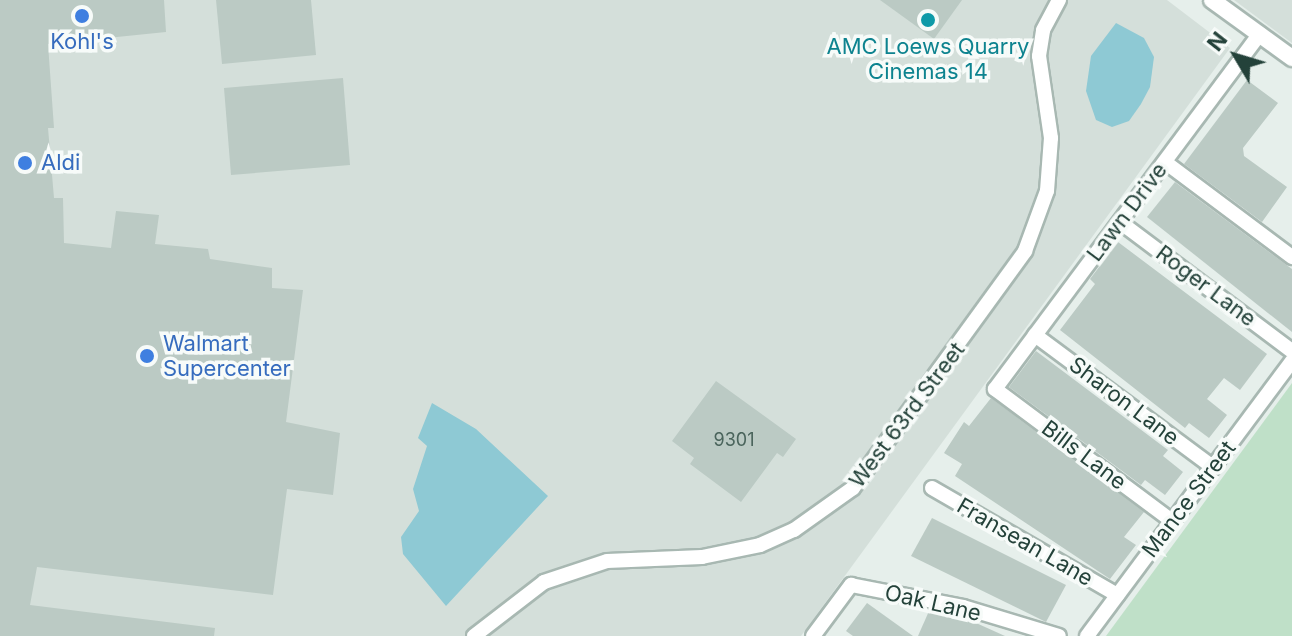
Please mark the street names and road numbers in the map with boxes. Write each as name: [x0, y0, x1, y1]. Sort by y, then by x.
street label: Lawn Drive: [1081, 158, 1173, 266]
street label: Roger Lane: [1151, 240, 1261, 332]
street label: West 63rd Street: [844, 337, 970, 493]
street label: Sharon Lane: [1064, 351, 1184, 451]
street label: Bills Lane: [1037, 415, 1131, 495]
street label: Mance Street: [1137, 436, 1241, 562]
street label: Fransean Lane: [952, 492, 1098, 592]
street label: Oak Lane: [882, 579, 984, 627]

